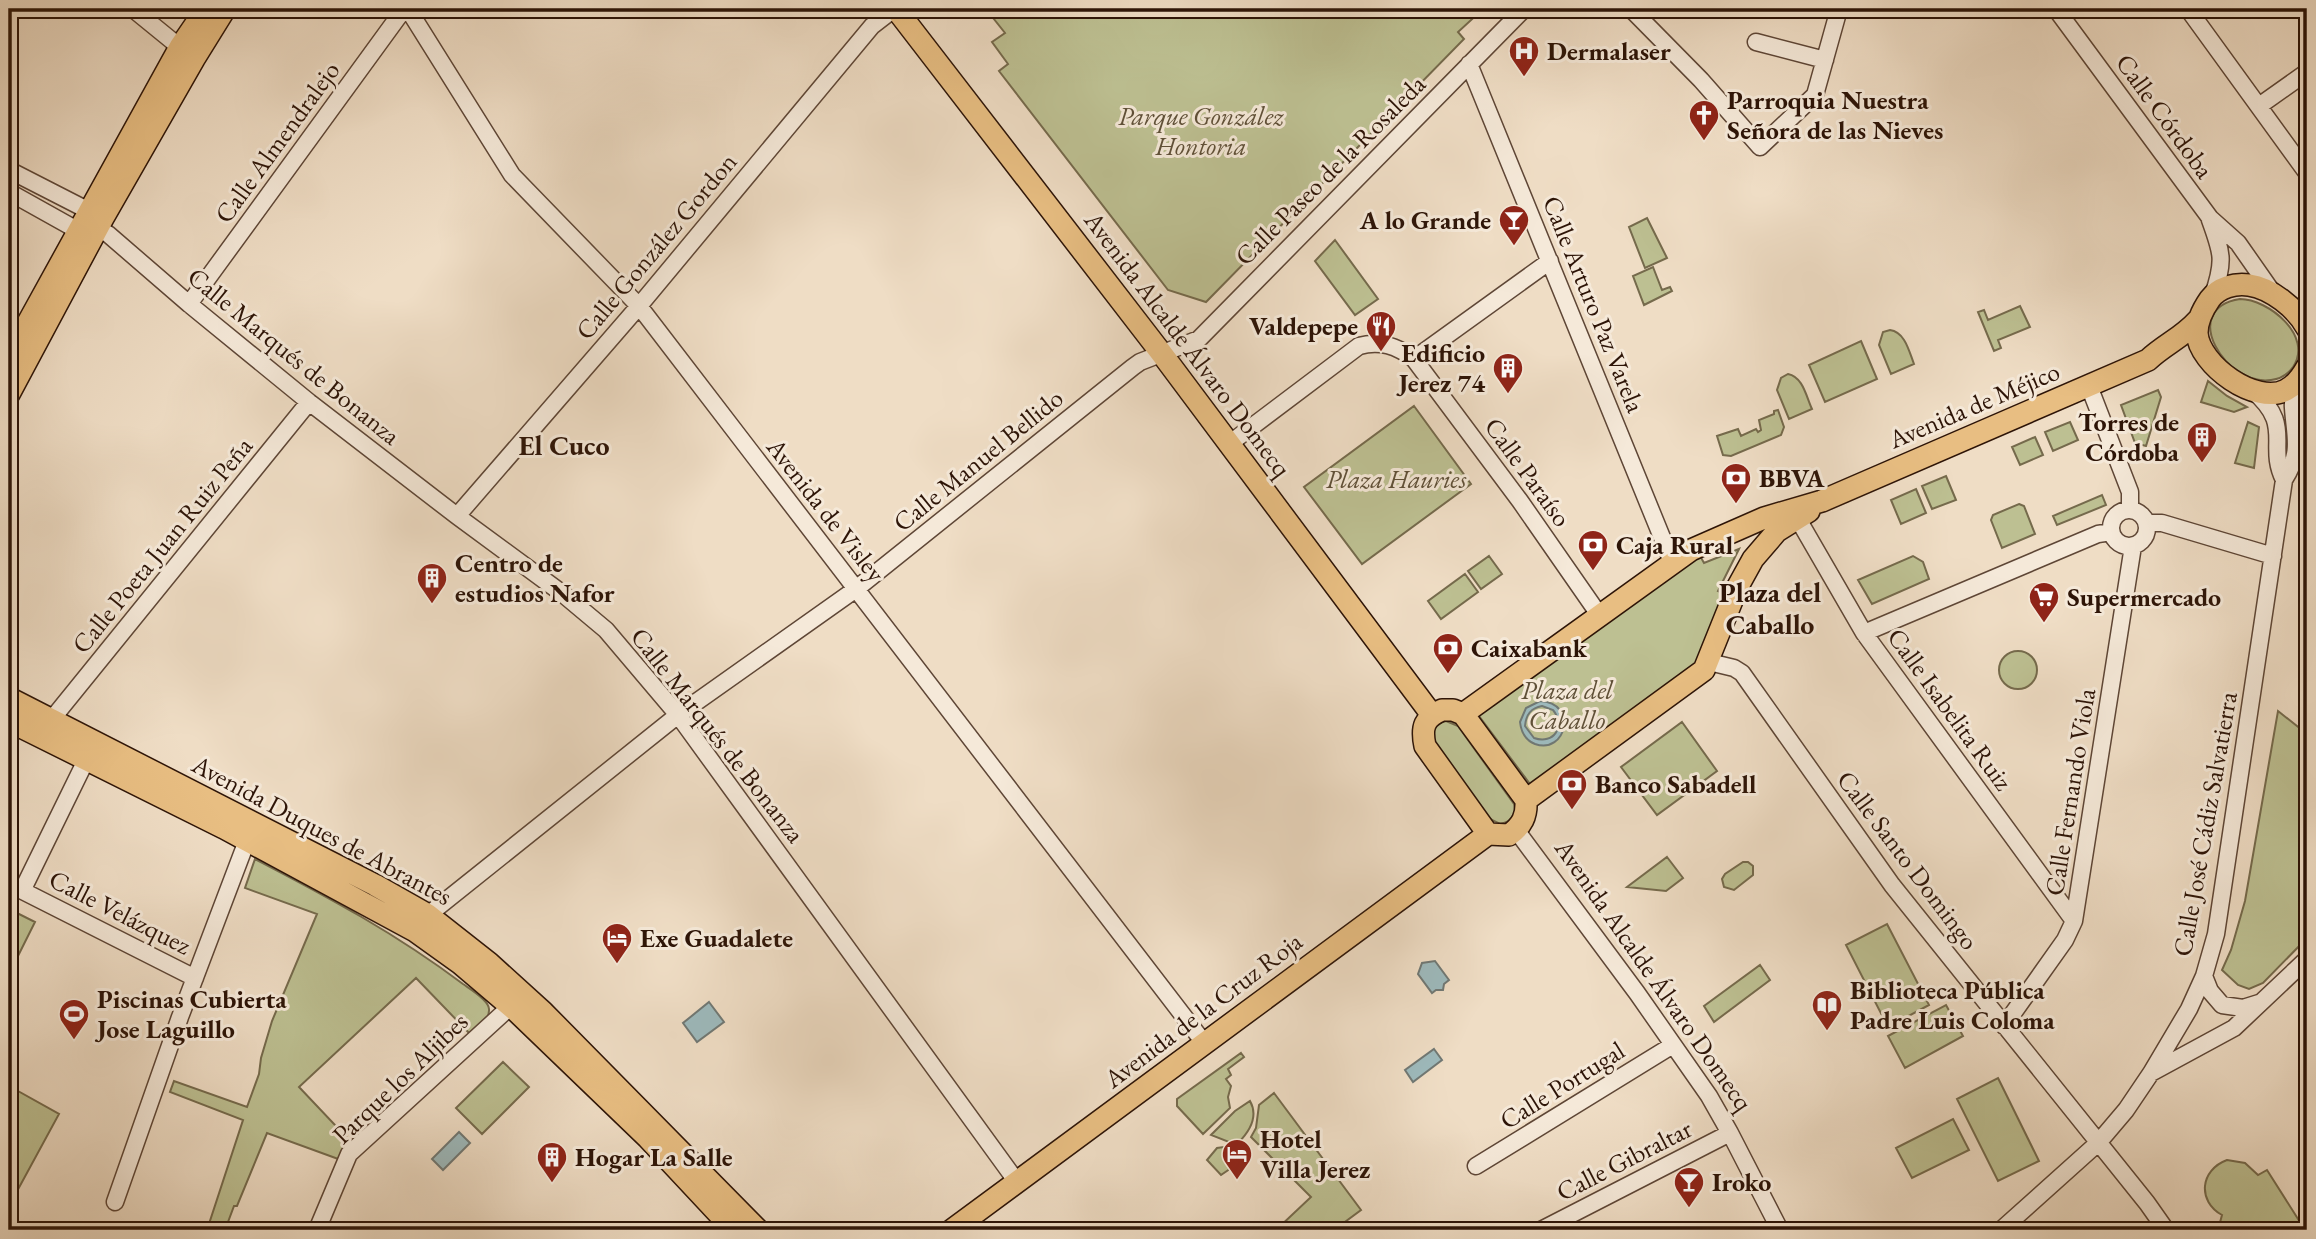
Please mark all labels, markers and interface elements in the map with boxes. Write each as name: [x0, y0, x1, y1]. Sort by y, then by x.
hospital icon: Dermalaser: [1507, 34, 1541, 78]
place label: Dermalaser: [1547, 34, 1671, 68]
street label: Calle Córdoba: [2108, 47, 2222, 186]
street label: Calle Almendralejo: [207, 54, 347, 230]
street label: Calle Paseo de la Rosaleda: [1227, 67, 1433, 273]
place label: Parroquia Nuestra Señora de las Nieves: [1727, 83, 1943, 147]
church icon: Parroquia Nuestra Señora de las Nieves: [1687, 98, 1721, 142]
park label: Parque González Hontoria: [1118, 99, 1284, 163]
street label: Calle González Gordon: [568, 145, 744, 347]
street label: Calle Arturo Paz Varela: [1535, 191, 1653, 418]
place label: A lo Grande: [1359, 203, 1491, 237]
bar icon: A lo Grande: [1497, 203, 1531, 247]
street label: Avenida Alcalde Álvaro Domecq: [1076, 204, 1299, 484]
street label: Calle Marqués de Bonanza: [181, 260, 408, 453]
place label: Valdepepe: [1249, 309, 1358, 343]
restaurant icon: Valdepepe: [1364, 309, 1398, 353]
place label: Edificio Jerez 74: [1396, 336, 1485, 400]
building icon: Edificio Jerez 74: [1491, 351, 1525, 395]
street label: Avenida de Méjico: [1882, 354, 2065, 457]
street label: Calle Manuel Bellido: [886, 381, 1070, 539]
place label: Torres de Córdoba: [2078, 405, 2180, 469]
street label: Calle Paraíso: [1477, 411, 1579, 533]
building icon: Torres de Córdoba: [2185, 420, 2219, 464]
district label: El Cuco: [518, 427, 610, 463]
street label: Calle Poeta Juan Ruiz Peña: [64, 429, 260, 660]
street label: Avenida de Visley: [758, 430, 893, 589]
bank icon: BBVA: [1719, 461, 1753, 505]
place label: BBVA: [1759, 461, 1825, 495]
park label: Plaza Hauries: [1326, 462, 1467, 496]
bank icon: Caja Rural: [1576, 528, 1610, 572]
place label: Caja Rural: [1616, 528, 1733, 562]
place label: Centro de estudios Nafor: [455, 546, 615, 610]
building icon: Centro de estudios Nafor: [415, 561, 449, 605]
district label: Plaza del Caballo: [1719, 574, 1821, 642]
supermarket icon: Supermercado: [2027, 580, 2061, 624]
place label: Supermercado: [2067, 580, 2221, 614]
street label: Calle Marqués de Bonanza: [623, 620, 813, 850]
street label: Calle Isabelita Ruiz: [1880, 621, 2020, 797]
bank icon: Caixabank: [1431, 631, 1465, 675]
place label: Caixabank: [1471, 631, 1588, 665]
park label: Plaza del Caballo: [1521, 673, 1614, 737]
street label: Calle Fernando Viola: [2037, 685, 2103, 898]
street label: Calle José Cádiz Salvatierra: [2165, 688, 2245, 959]
street label: Avenida Duques de Abrantes: [185, 747, 458, 913]
street label: Calle Santo Domingo: [1829, 763, 1987, 957]
bank icon: Banco Sabadell: [1555, 767, 1589, 811]
place label: Banco Sabadell: [1595, 767, 1756, 801]
street label: Avenida Alcalde Álvaro Domecq: [1547, 832, 1761, 1118]
street label: Calle Velázquez: [43, 862, 197, 962]
hotel icon: Exe Guadalete: [600, 921, 634, 965]
place label: Exe Guadalete: [640, 921, 793, 955]
street label: Avenida de la Cruz Roja: [1096, 924, 1309, 1096]
place label: Biblioteca Pública Padre Luis Coloma: [1850, 973, 2055, 1037]
place label: Piscinas Cubierta Jose Laguillo: [94, 982, 287, 1046]
library icon: Biblioteca Pública Padre Luis Coloma: [1810, 988, 1844, 1032]
sports icon: Piscinas Cubierta Jose Laguillo: [57, 997, 91, 1041]
street label: Parque los Aljibes: [325, 1005, 475, 1151]
street label: Calle Portugal: [1493, 1033, 1631, 1137]
street label: Calle Gibraltar: [1550, 1111, 1698, 1209]
place label: Hotel Villa Jerez: [1260, 1122, 1370, 1186]
hotel icon: Hotel Villa Jerez: [1220, 1137, 1254, 1181]
building icon: Hogar La Salle: [535, 1140, 569, 1184]
place label: Hogar La Salle: [575, 1140, 733, 1174]
bar icon: Iroko: [1672, 1165, 1706, 1209]
place label: Iroko: [1712, 1165, 1771, 1199]

